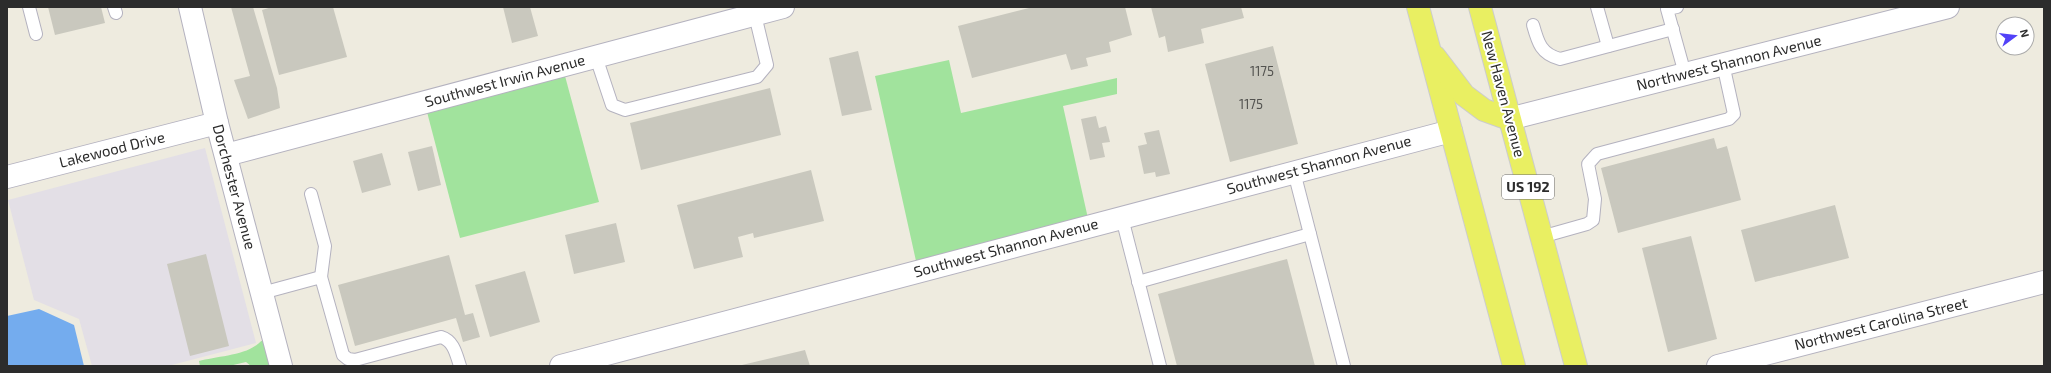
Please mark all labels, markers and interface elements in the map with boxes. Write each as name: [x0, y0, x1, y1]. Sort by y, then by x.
north arrow: [1995, 16, 2035, 56]
text: N: [2018, 28, 2032, 39]
street label: New Haven Avenue: [1478, 29, 1530, 159]
street label: Northwest Shannon Avenue: [1634, 30, 1823, 94]
street label: Southwest Irwin Avenue: [423, 50, 587, 110]
house number: 1175: [1250, 63, 1274, 79]
house number: 1175: [1239, 96, 1263, 112]
street label: Dorchester Avenue: [210, 122, 260, 251]
street label: Lakewood Drive: [57, 127, 166, 171]
street label: Southwest Shannon Avenue: [1225, 131, 1413, 197]
road number: US 192: [1502, 175, 1554, 199]
street label: Southwest Shannon Avenue: [912, 214, 1100, 280]
street label: Northwest Carolina Street: [1792, 293, 1970, 353]

